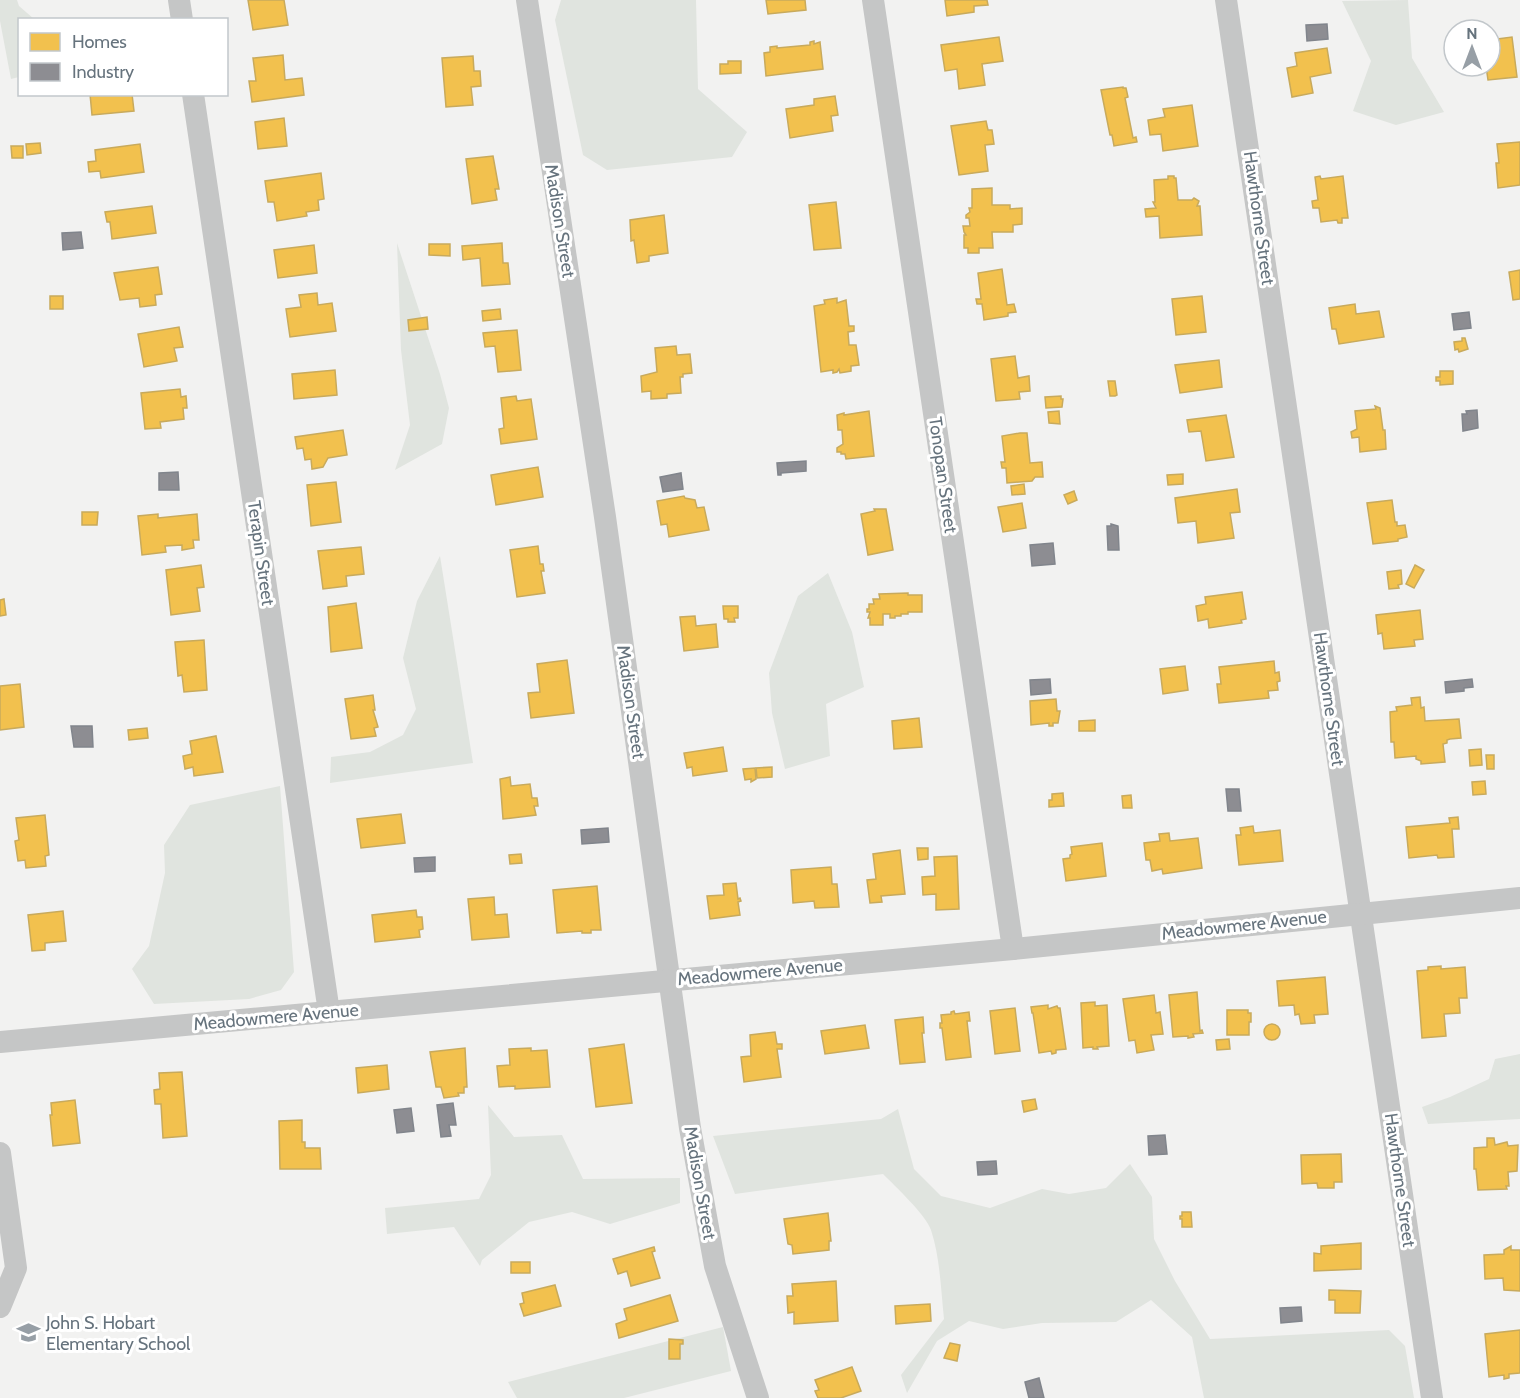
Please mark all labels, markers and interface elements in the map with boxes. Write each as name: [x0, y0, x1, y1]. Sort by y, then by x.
legend: [18, 18, 228, 96]
north arrow: [1442, 18, 1502, 78]
text: N: [1466, 24, 1478, 43]
text: Homes: [72, 31, 127, 53]
text: Industry: [72, 61, 134, 83]
street label: Hawthorne Street: [1239, 150, 1279, 286]
street label: Madison Street: [540, 163, 580, 279]
street label: Tonopan Street: [924, 415, 962, 535]
street label: Terapin Street: [243, 499, 279, 607]
street label: Hawthorne Street: [1309, 631, 1349, 767]
street label: Madison Street: [612, 644, 650, 760]
street label: Meadowmere Avenue: [1160, 905, 1328, 945]
street label: Meadowmere Avenue: [676, 954, 844, 990]
street label: Meadowmere Avenue: [192, 999, 360, 1035]
street label: Hawthorne Street: [1380, 1112, 1420, 1248]
street label: Madison Street: [679, 1125, 721, 1241]
place label: John S. Hobart Elementary School: [45, 1312, 191, 1355]
school or university icon: John S. Hobart Elementary School: [15, 1320, 41, 1346]

